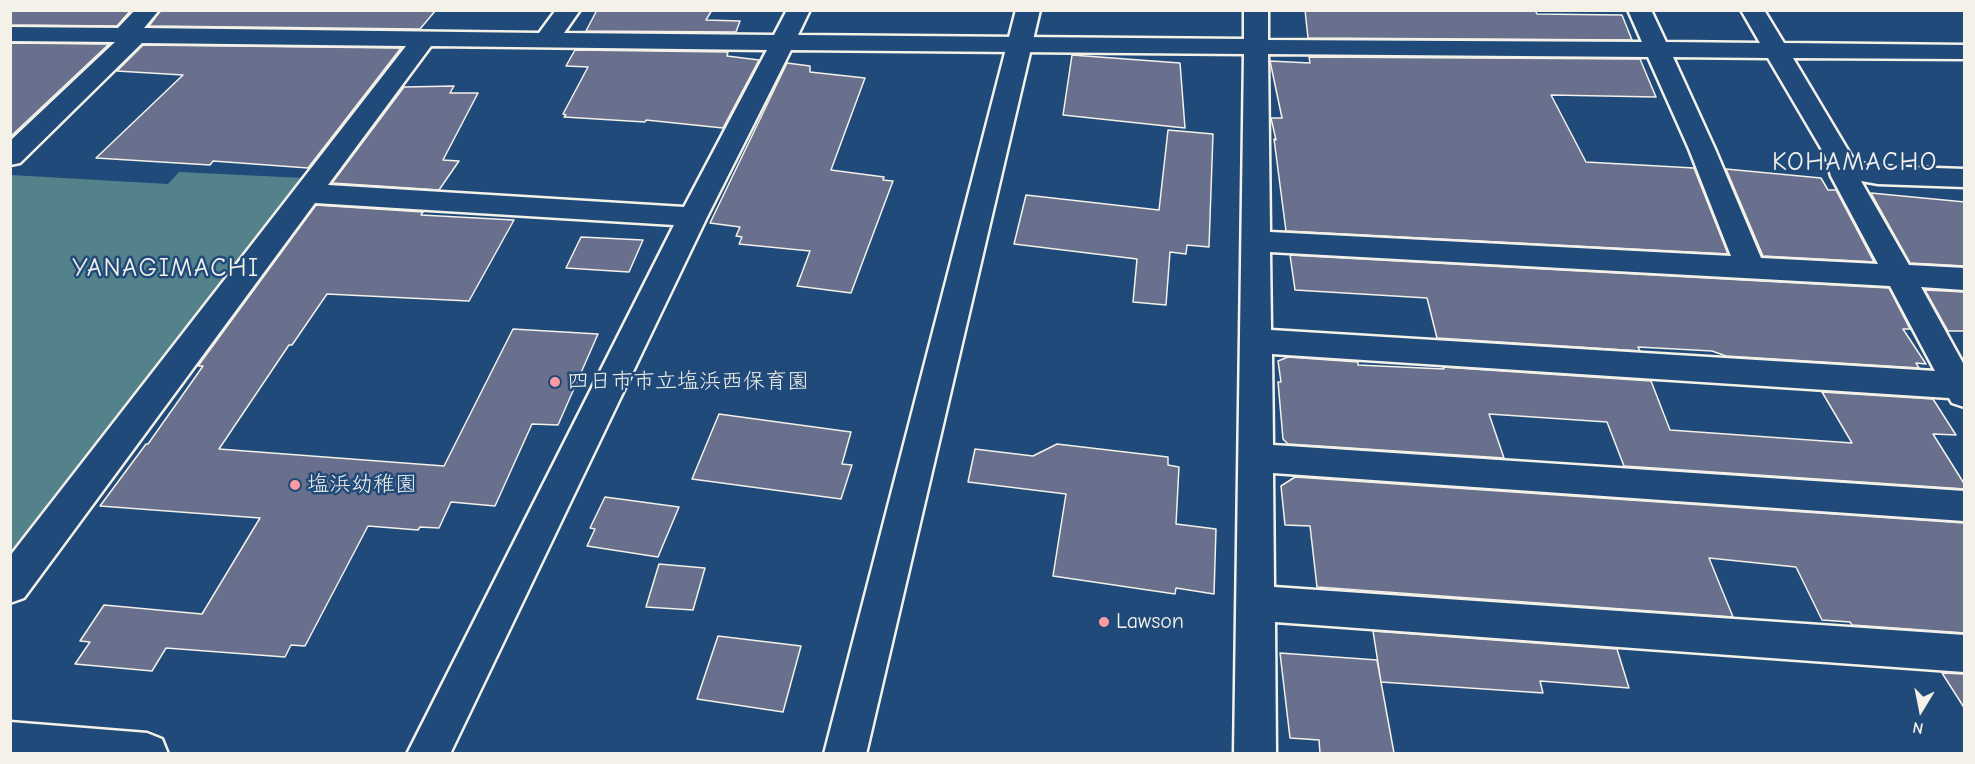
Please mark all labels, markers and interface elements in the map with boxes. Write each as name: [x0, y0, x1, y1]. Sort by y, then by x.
district label: KOHAMACHO: [1772, 147, 1938, 179]
district label: YANAGIMACHI: [72, 253, 260, 285]
place label: 四日市市立塩浜西保育園: [567, 369, 809, 395]
marker: 四日市市立塩浜西保育園: [548, 375, 562, 389]
place label: 塩浜幼稚園: [307, 472, 417, 498]
marker: 塩浜幼稚園: [288, 478, 302, 492]
place label: Lawson: [1116, 609, 1184, 635]
marker: Lawson: [1097, 615, 1111, 629]
north arrow: [1891, 680, 1951, 740]
text: N: [1911, 718, 1925, 737]

